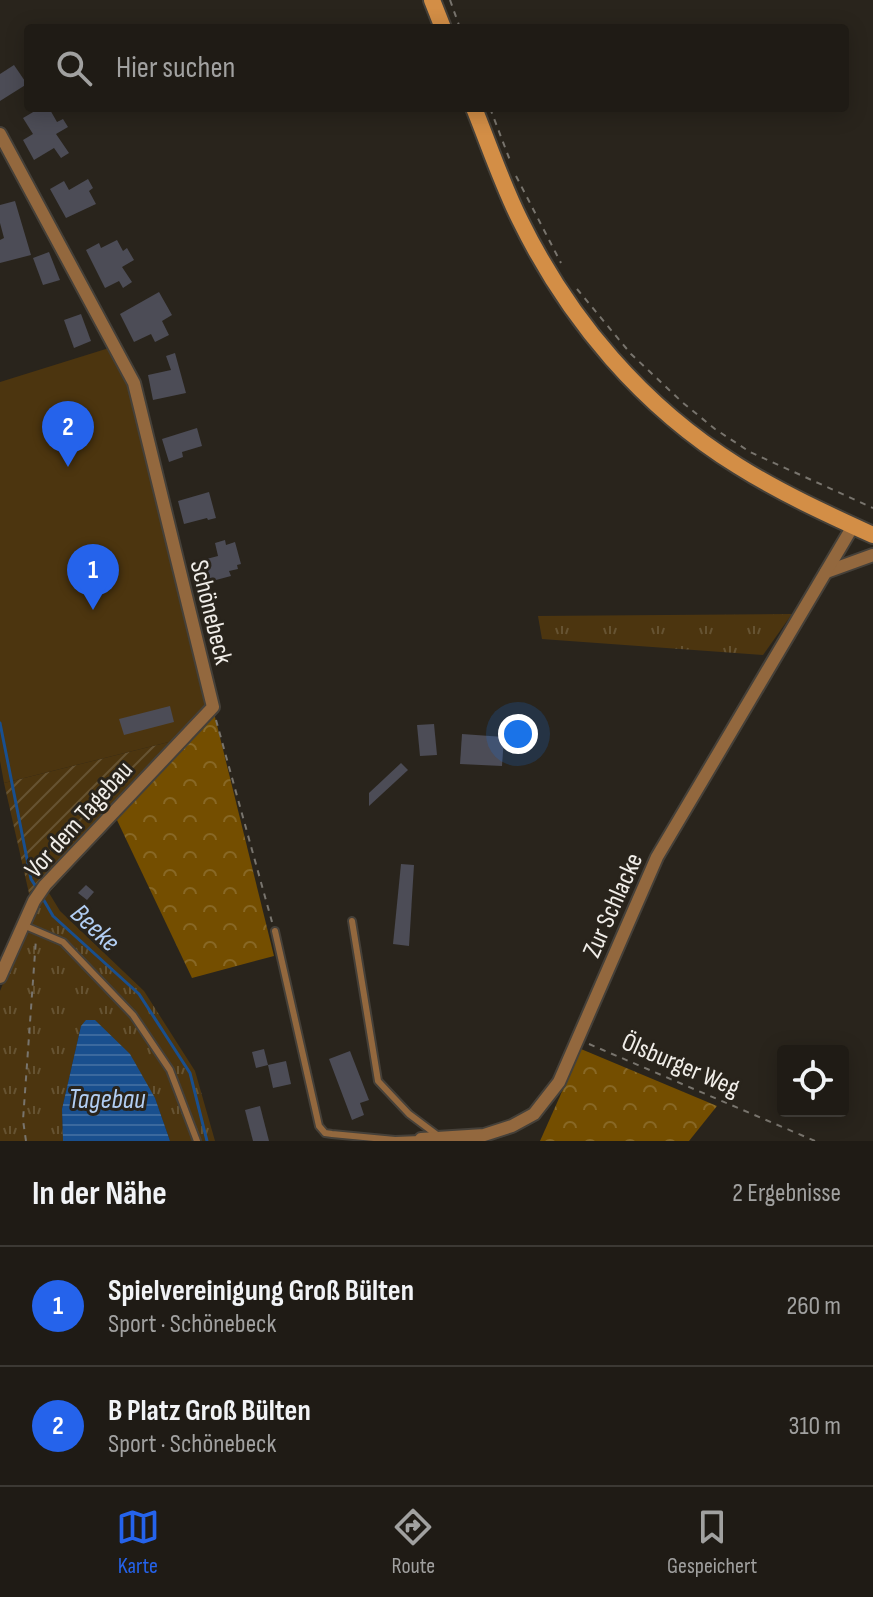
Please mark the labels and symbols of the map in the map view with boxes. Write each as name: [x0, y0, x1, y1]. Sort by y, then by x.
pin: 2: [42, 401, 94, 467]
pin: 1: [67, 544, 119, 610]
street label: Schönebeck: [183, 557, 238, 668]
your location: [498, 714, 538, 754]
street label: Vor dem Tagebau: [19, 755, 140, 885]
street label: Zur Schlacke: [577, 849, 650, 963]
water label: Beeke: [64, 897, 126, 959]
street label: Ölsburger Weg: [617, 1027, 744, 1104]
water label: Tagebau: [68, 1083, 146, 1116]

